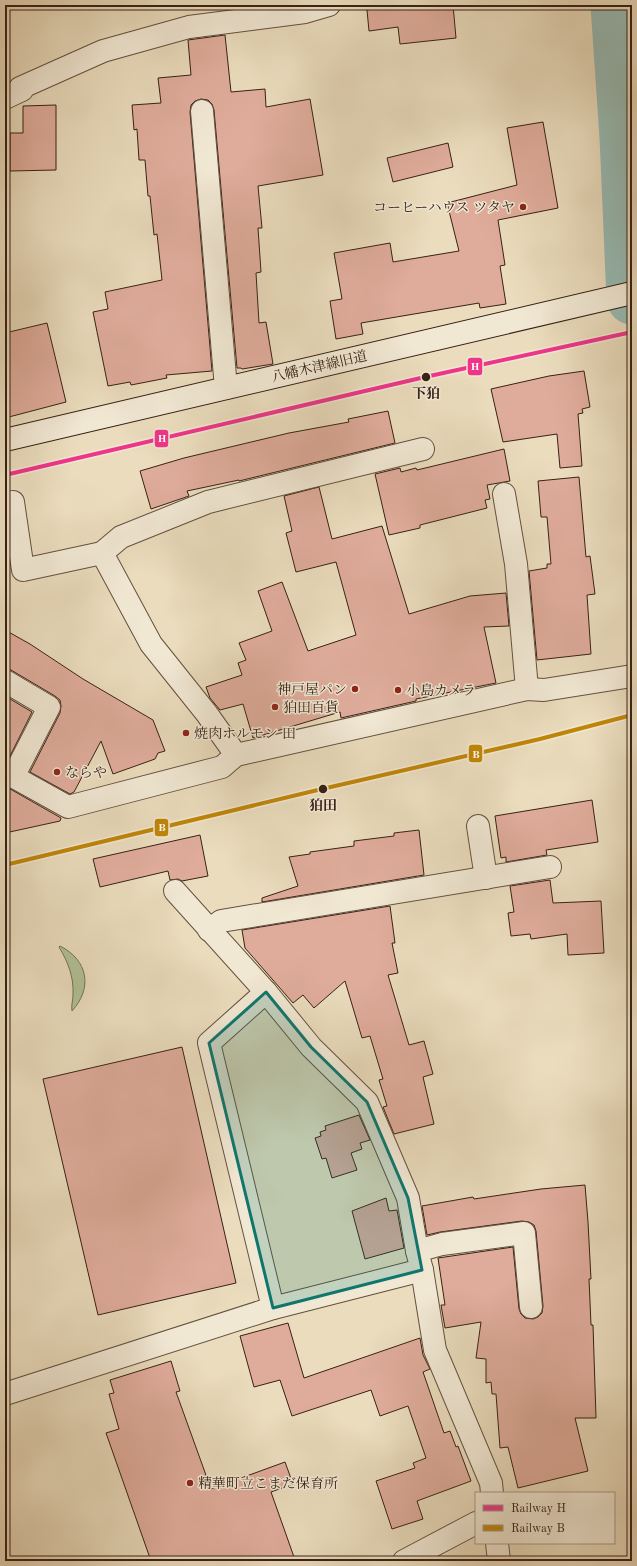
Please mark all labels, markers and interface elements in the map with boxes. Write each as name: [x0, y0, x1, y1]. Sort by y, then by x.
place label: コーヒーハウス ツタヤ: [373, 201, 515, 215]
marker: コーヒーハウス ツタヤ: [518, 202, 528, 212]
street label: 八幡木津線旧道: [270, 348, 369, 385]
line badge: H: [467, 357, 483, 376]
text: H: [470, 362, 480, 373]
marker: 下狛: [420, 371, 432, 383]
place label: 下狛: [412, 386, 440, 401]
line badge: H: [154, 429, 169, 448]
text: H: [157, 434, 167, 445]
place label: 神戸屋パン: [277, 682, 347, 697]
place label: 小島カメラ: [406, 683, 476, 698]
marker: 神戸屋パン: [350, 684, 360, 694]
marker: 小島カメラ: [393, 685, 403, 695]
place label: 狛田百貨: [283, 700, 339, 715]
marker: 狛田百貨: [270, 702, 280, 712]
place label: 焼肉ホルモン 田: [194, 726, 296, 741]
marker: 焼肉ホルモン 田: [181, 728, 191, 738]
line badge: B: [468, 744, 483, 763]
text: B: [472, 750, 480, 761]
place label: ならや: [65, 765, 107, 780]
marker: ならや: [52, 767, 62, 777]
marker: 狛田: [317, 783, 329, 795]
place label: 狛田: [309, 798, 337, 813]
line badge: B: [154, 818, 169, 837]
text: B: [158, 823, 166, 834]
place label: 精華町立こまだ保育所: [198, 1476, 338, 1491]
marker: 精華町立こまだ保育所: [185, 1478, 195, 1488]
legend: [475, 1492, 615, 1544]
text: Railway H: [511, 1503, 566, 1515]
text: Railway B: [511, 1523, 565, 1535]

